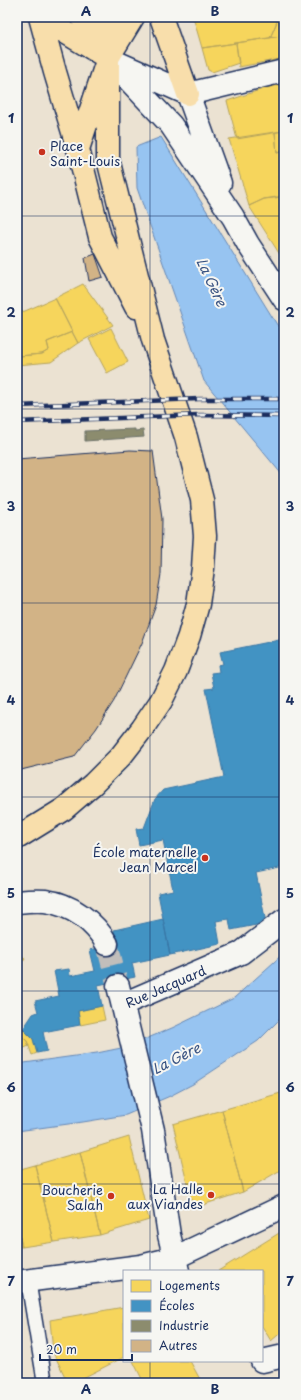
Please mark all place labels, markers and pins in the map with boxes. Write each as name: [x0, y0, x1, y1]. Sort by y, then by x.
place label: Place Saint-Louis: [50, 136, 120, 170]
marker: Place Saint-Louis: [37, 147, 47, 157]
place label: École maternelle Jean Marcel: [93, 842, 197, 876]
marker: École maternelle Jean Marcel: [200, 853, 210, 863]
place label: La Halle aux Viandes: [127, 1179, 203, 1213]
place label: Boucherie Salah: [41, 1180, 103, 1214]
marker: La Halle aux Viandes: [206, 1190, 216, 1200]
marker: Boucherie Salah: [106, 1191, 116, 1201]

